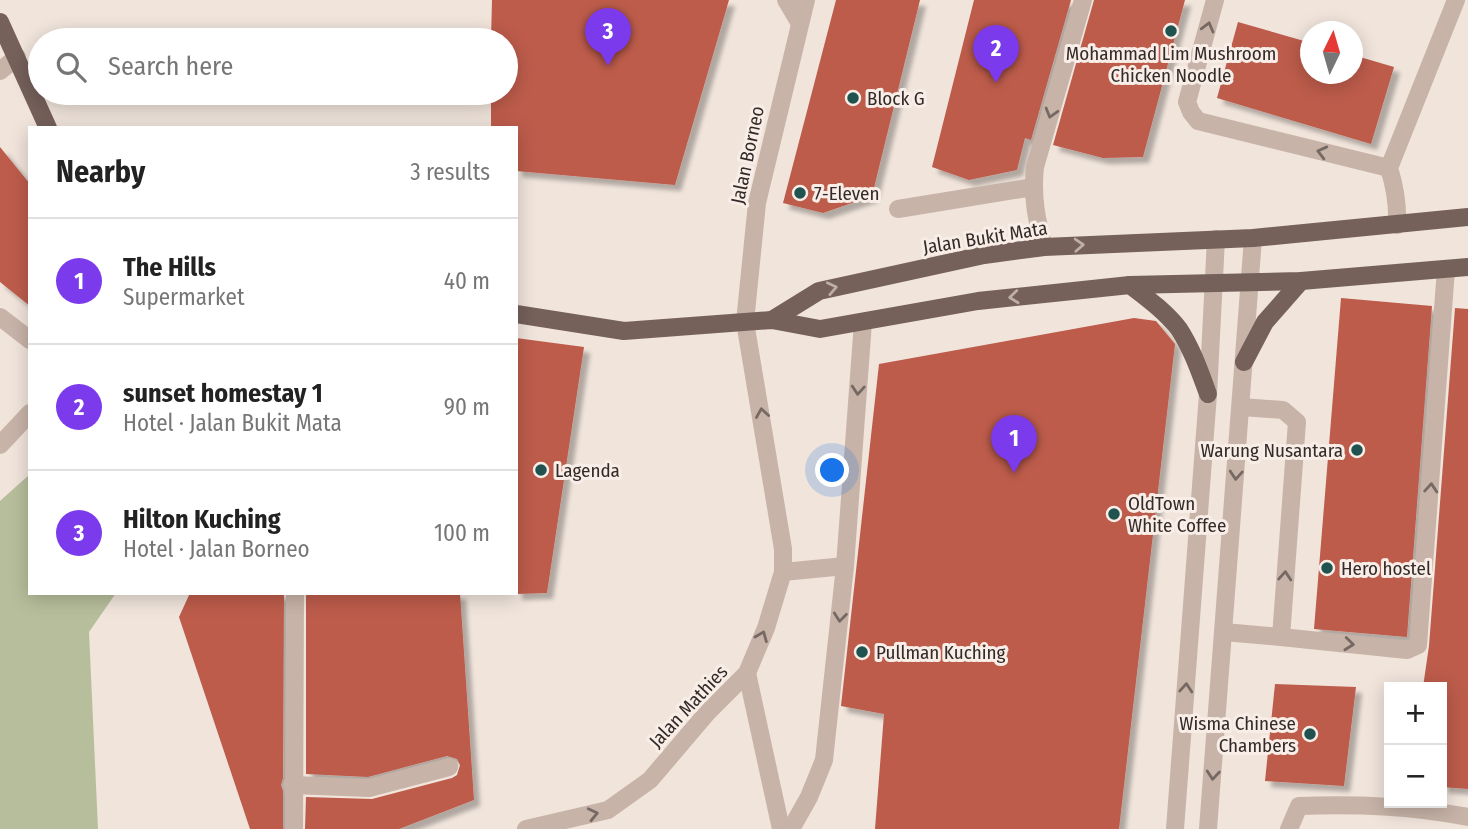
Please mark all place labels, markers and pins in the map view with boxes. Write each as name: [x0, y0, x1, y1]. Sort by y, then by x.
pin: 3: [585, 8, 631, 66]
marker: Mohammad Lim Mushroom Chicken Noodle: [1163, 23, 1179, 39]
pin: 2: [973, 25, 1019, 83]
place label: Mohammad Lim Mushroom Chicken Noodle: [1066, 42, 1276, 87]
place label: Block G: [867, 87, 925, 110]
marker: Block G: [845, 90, 861, 106]
place label: 7-Eleven: [814, 182, 880, 205]
marker: 7-Eleven: [792, 185, 808, 201]
pin: 1: [991, 415, 1037, 473]
place label: Warung Nusantara: [1201, 439, 1343, 462]
marker: Warung Nusantara: [1349, 442, 1365, 458]
place label: Lagenda: [555, 459, 620, 482]
marker: Lagenda: [533, 462, 549, 478]
place label: OldTown White Coffee: [1128, 492, 1226, 537]
marker: OldTown White Coffee: [1106, 506, 1122, 522]
place label: Hero hostel: [1341, 557, 1431, 580]
marker: Hero hostel: [1319, 560, 1335, 576]
place label: Pullman Kuching: [876, 641, 1006, 664]
marker: Pullman Kuching: [854, 644, 870, 660]
place label: Wisma Chinese Chambers: [1179, 712, 1296, 757]
marker: Wisma Chinese Chambers: [1302, 726, 1318, 742]

